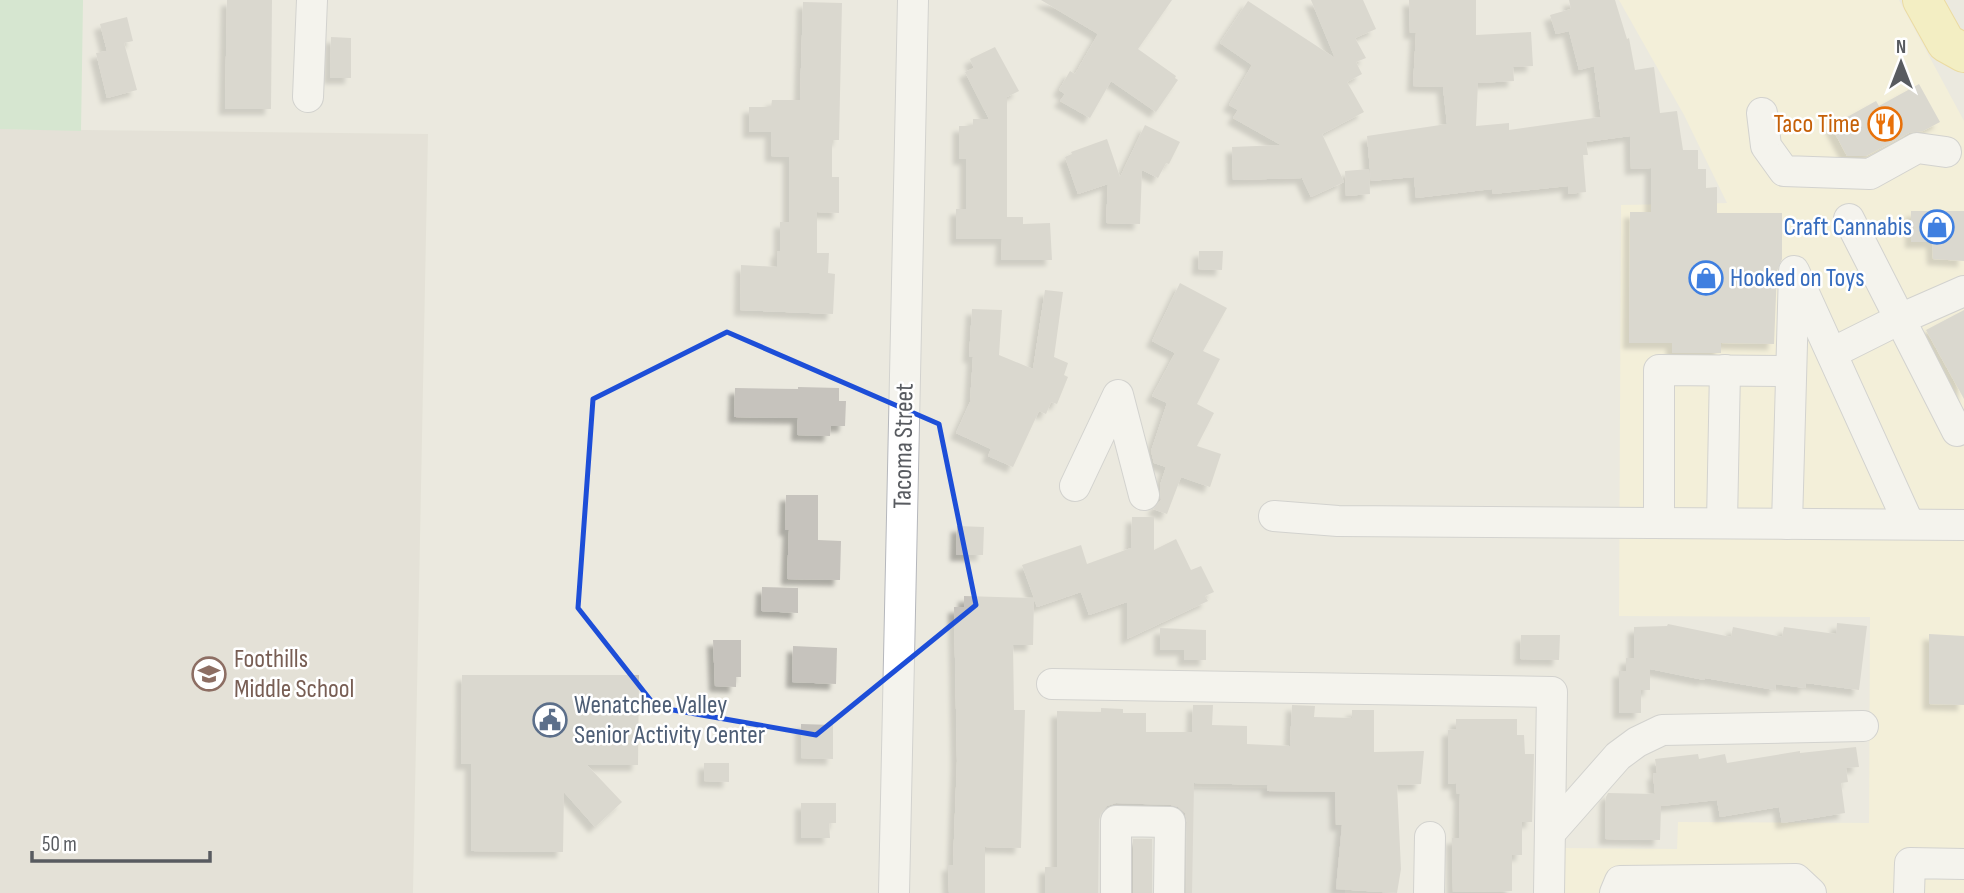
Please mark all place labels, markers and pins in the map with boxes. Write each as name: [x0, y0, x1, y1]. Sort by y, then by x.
restaurant icon: Taco Time: [1866, 105, 1904, 143]
place label: Taco Time: [1773, 109, 1860, 140]
shop icon: Craft Cannabis: [1918, 208, 1956, 246]
place label: Craft Cannabis: [1783, 212, 1912, 243]
shop icon: Hooked on Toys: [1687, 259, 1725, 297]
place label: Hooked on Toys: [1730, 263, 1865, 294]
place label: Foothills Middle School: [234, 644, 354, 705]
school or university icon: Foothills Middle School: [190, 655, 228, 693]
place label: Wenatchee Valley Senior Activity Center: [574, 690, 766, 751]
public building icon: Wenatchee Valley Senior Activity Center: [531, 701, 569, 739]

